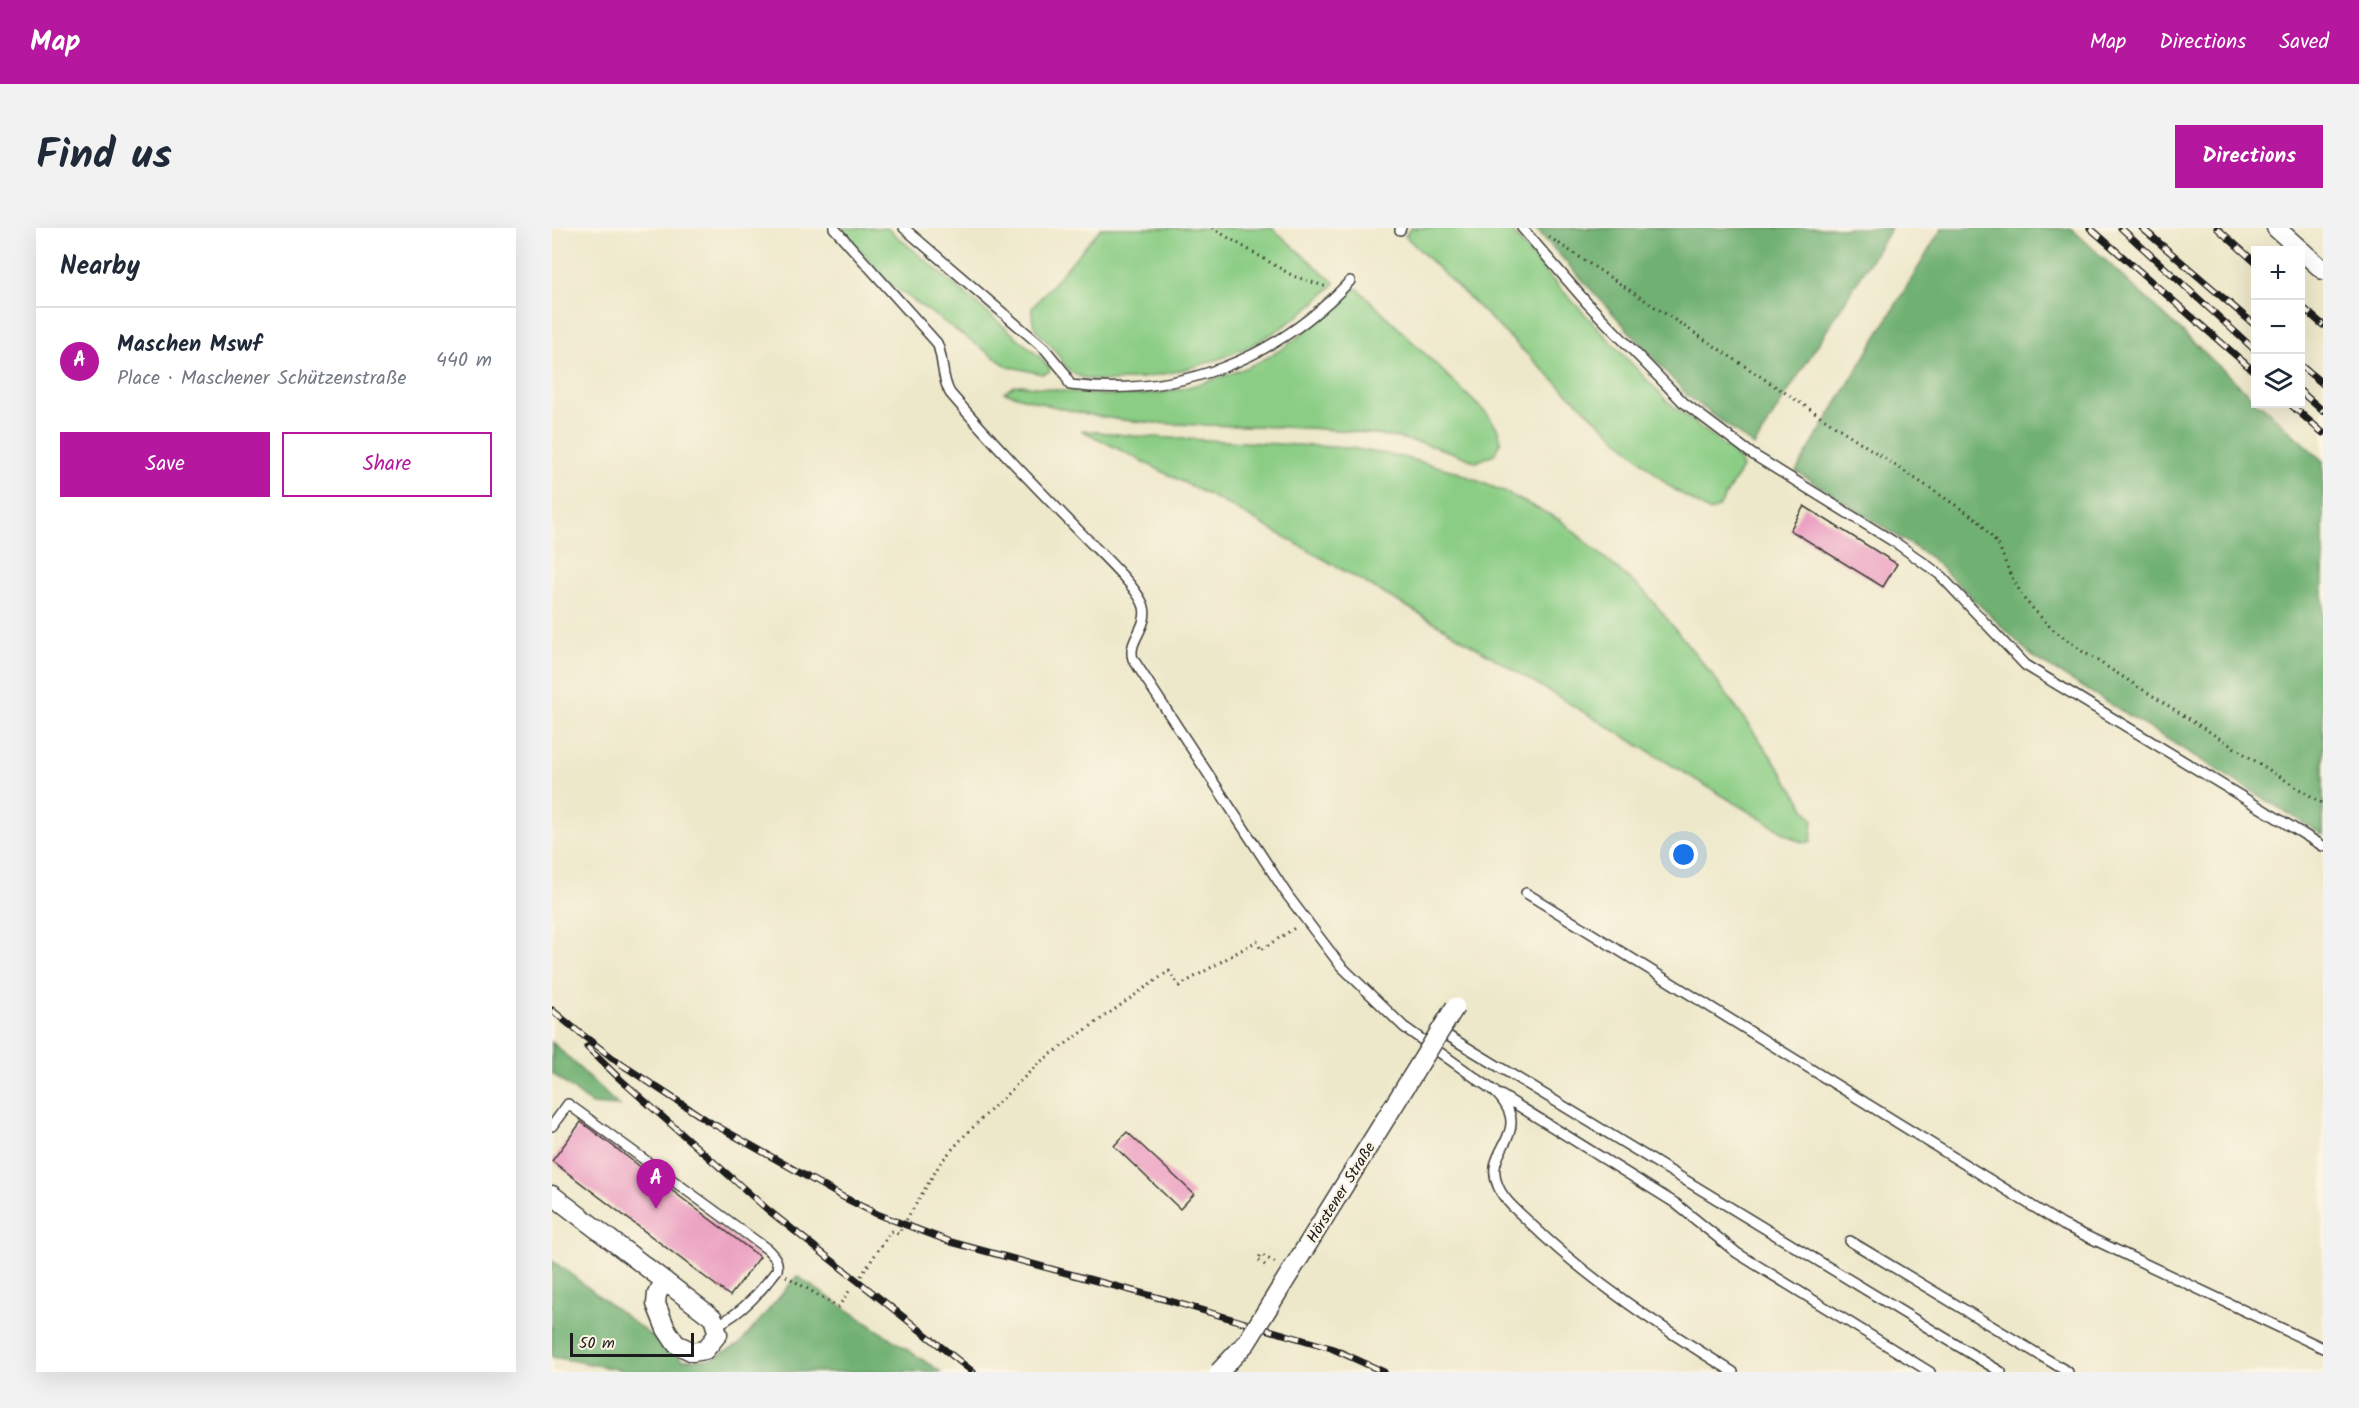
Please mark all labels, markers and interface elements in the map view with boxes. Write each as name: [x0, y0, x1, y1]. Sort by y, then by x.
text: Map: [30, 20, 81, 65]
text: Map: [2090, 26, 2126, 59]
text: Directions: [2159, 26, 2246, 59]
text: Saved: [2279, 26, 2329, 59]
text: Find us: [36, 123, 172, 190]
button: Directions: [2175, 125, 2323, 188]
text: Nearby: [60, 246, 140, 288]
map controls: [2251, 246, 2305, 408]
button: +: [2251, 246, 2305, 300]
button: −: [2251, 300, 2305, 354]
text: Maschen Mswf: [117, 328, 262, 363]
text: A: [73, 345, 86, 377]
text: 440 m: [436, 345, 492, 377]
button: layers: [2251, 354, 2305, 408]
text: Place · Maschener Schützenstraße: [117, 363, 406, 395]
button: Save: [60, 432, 270, 497]
button: Share: [282, 432, 492, 497]
your location: [1669, 840, 1698, 869]
street label: Hörstener Straße: [1300, 1137, 1382, 1248]
pin: A: [636, 1160, 676, 1209]
scale bar: [570, 1330, 694, 1358]
text: 50 m: [579, 1331, 615, 1356]

